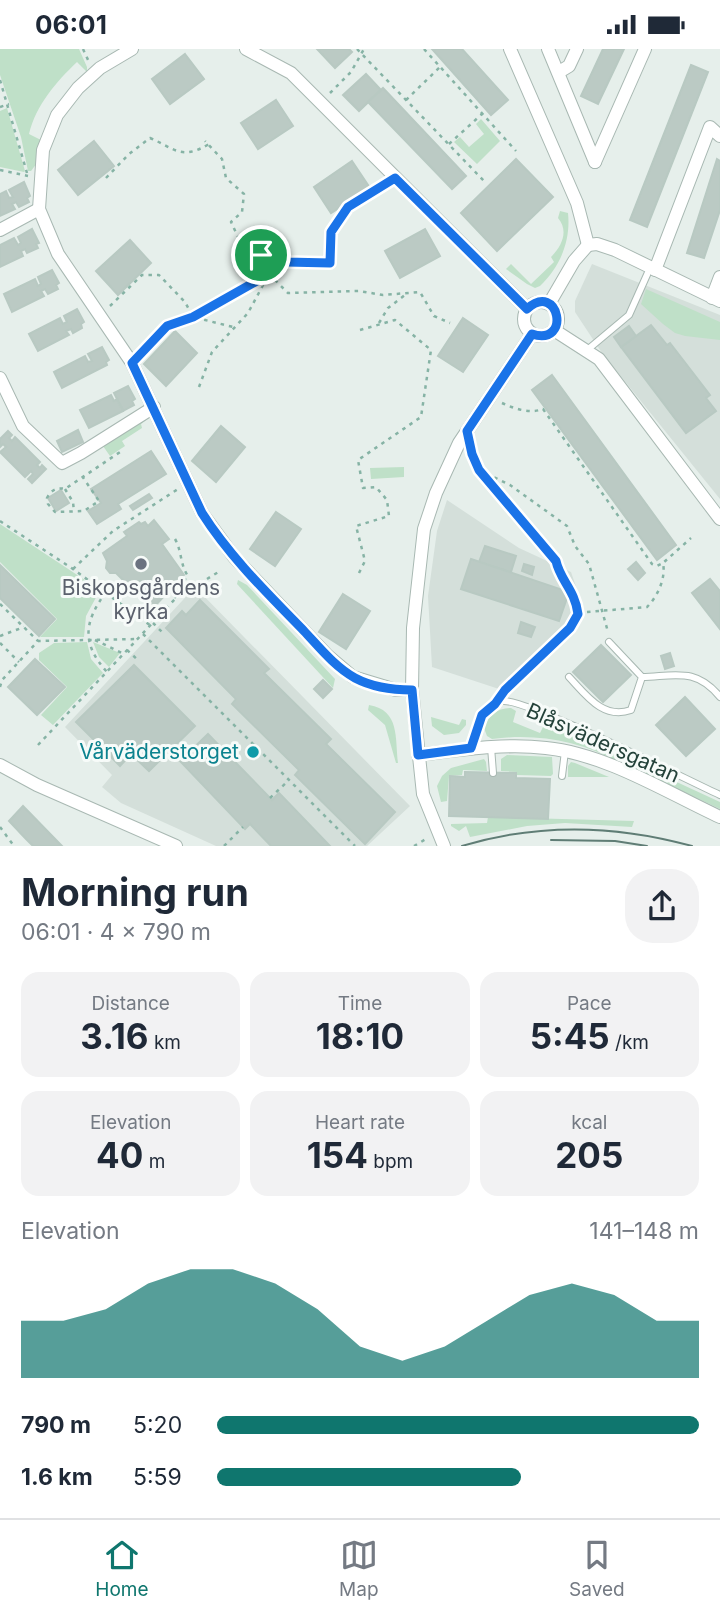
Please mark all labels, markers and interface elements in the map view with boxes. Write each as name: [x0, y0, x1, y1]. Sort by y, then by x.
text: 06:01: [35, 9, 107, 40]
pin: [231, 225, 291, 285]
icon: arrive: [242, 236, 280, 274]
marker: Biskopsgårdens kyrka: [133, 556, 149, 572]
place label: Biskopsgårdens kyrka: [62, 575, 220, 624]
street label: Blåsvädersgatan: [523, 698, 684, 788]
place label: Vårväderstorget: [79, 739, 239, 764]
marker: Vårväderstorget: [245, 744, 261, 760]
text: Morning run: [21, 869, 249, 915]
button: share: [625, 869, 699, 943]
text: 06:01 · 4 × 790 m: [21, 918, 211, 946]
text: Distance: [91, 992, 170, 1015]
text: Time: [338, 992, 382, 1015]
text: Pace: [567, 992, 612, 1015]
text: 3.16: [80, 1015, 149, 1057]
text: 18:10: [316, 1015, 404, 1057]
text: 5:45: [530, 1015, 610, 1057]
text: km: [149, 1031, 181, 1054]
text: /km: [610, 1031, 649, 1054]
text: Elevation: [90, 1111, 171, 1134]
text: Heart rate: [315, 1111, 405, 1134]
text: kcal: [571, 1111, 607, 1134]
text: 40: [96, 1134, 143, 1176]
text: 154: [307, 1134, 368, 1176]
text: 205: [555, 1134, 623, 1176]
text: m: [143, 1150, 165, 1173]
text: bpm: [368, 1150, 413, 1173]
text: Elevation: [21, 1217, 120, 1245]
text: 141–148 m: [589, 1217, 699, 1245]
text: 790 m: [21, 1411, 91, 1439]
text: 5:20: [133, 1411, 182, 1439]
text: 1.6 km: [21, 1463, 93, 1491]
text: 5:59: [133, 1463, 182, 1491]
tab: Home: [95, 1536, 149, 1601]
tab: Map: [339, 1536, 379, 1601]
tab: Saved: [569, 1536, 625, 1601]

